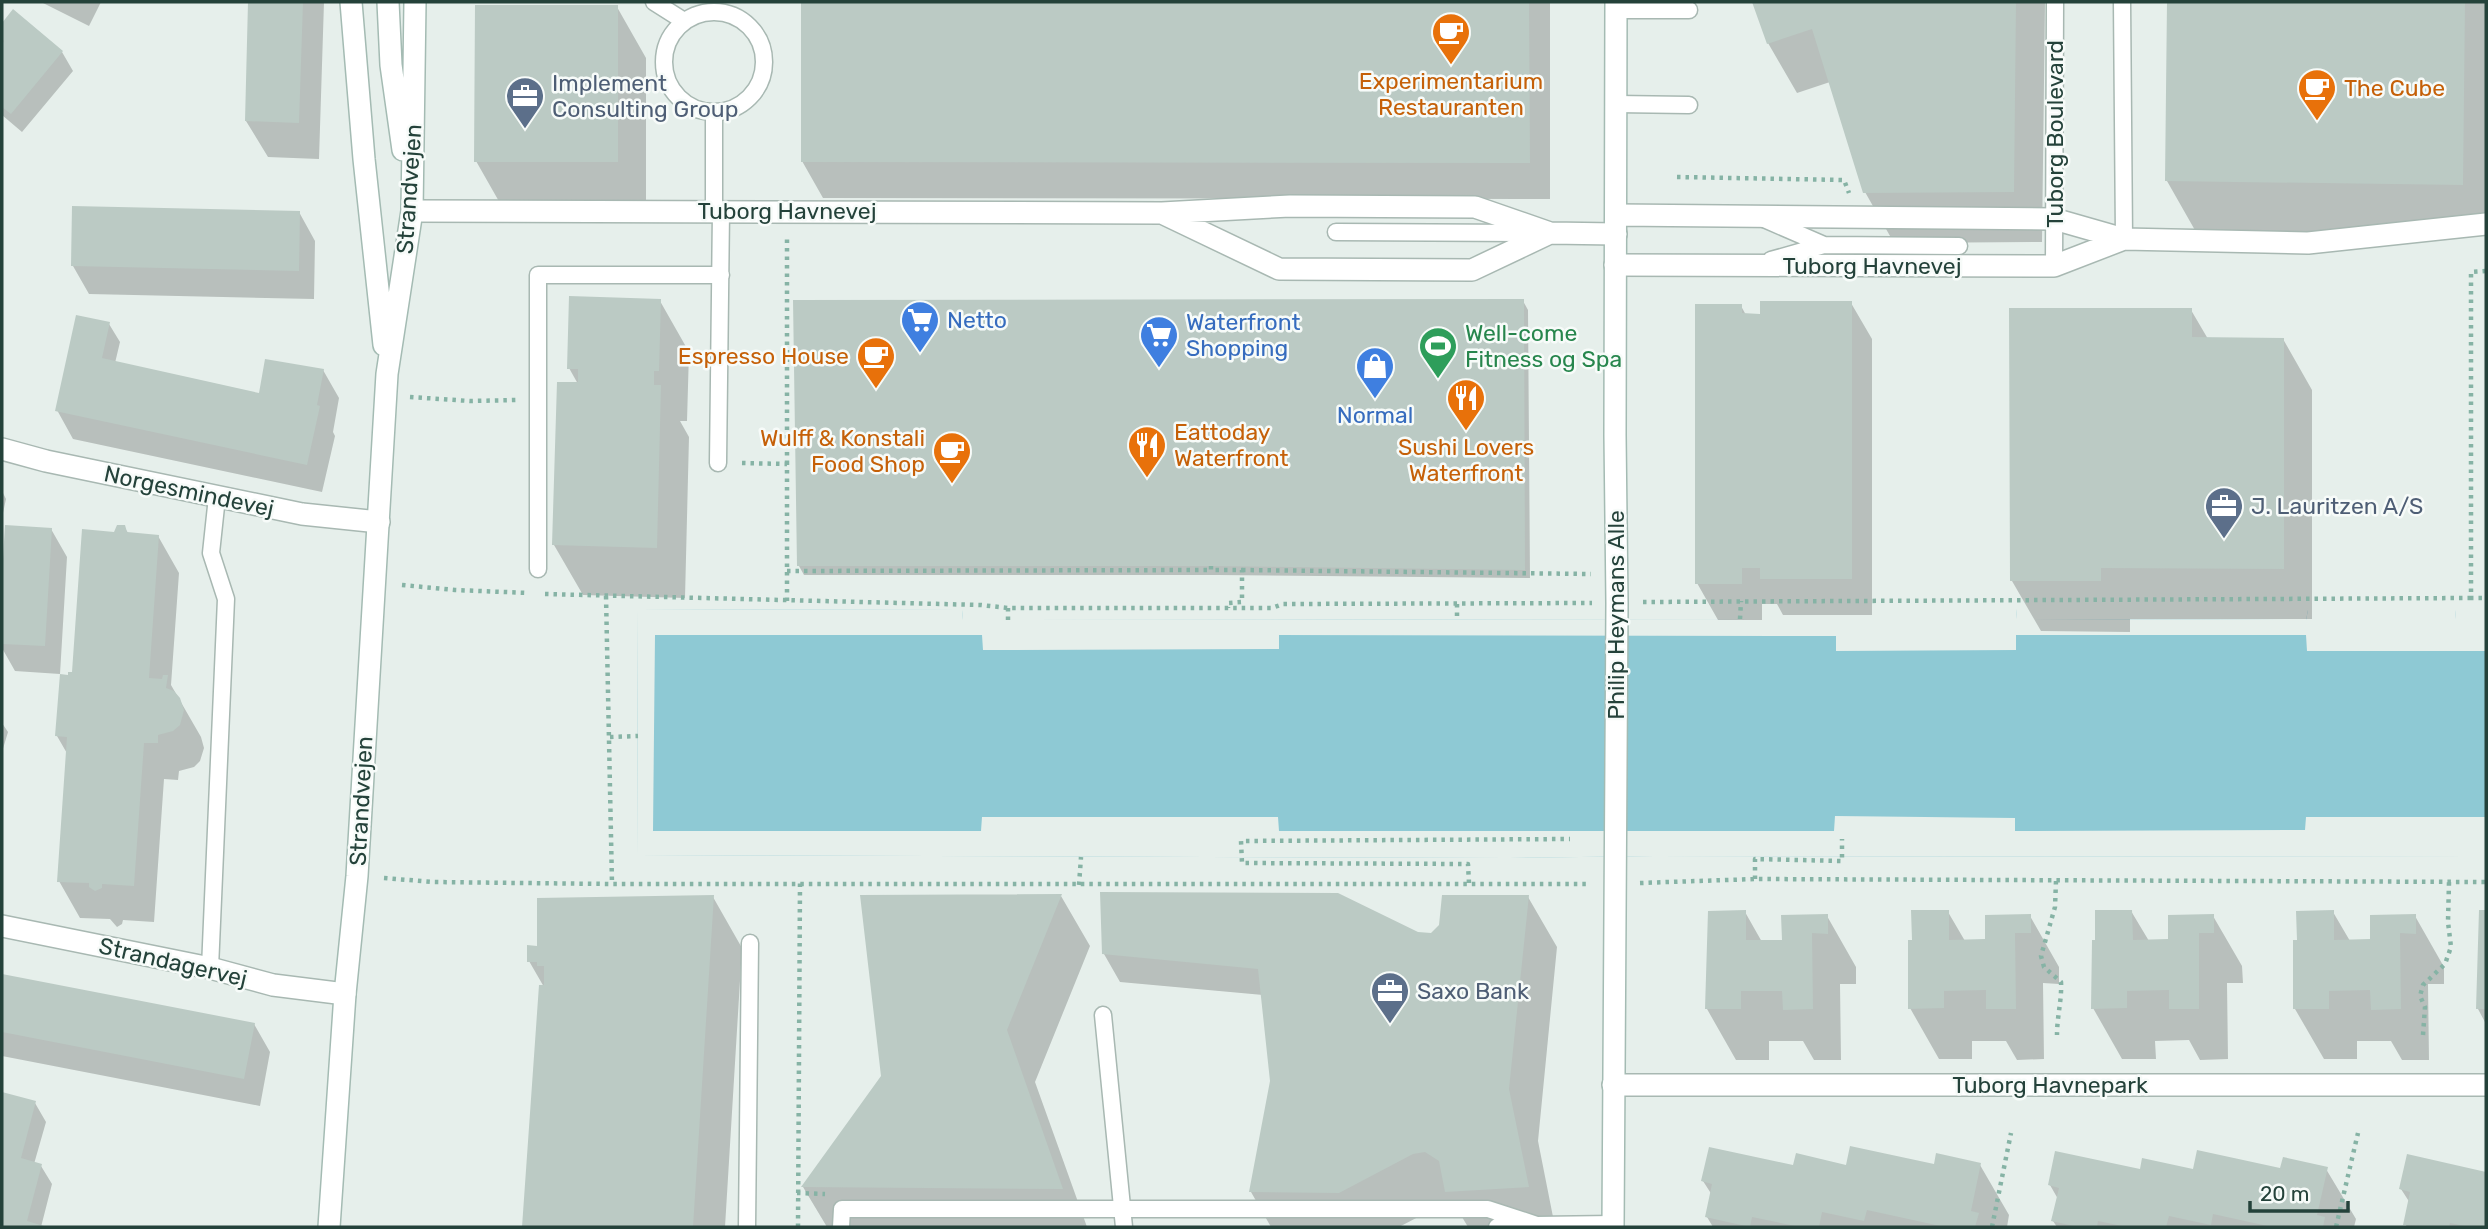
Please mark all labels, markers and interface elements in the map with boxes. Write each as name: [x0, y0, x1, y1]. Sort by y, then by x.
cafe icon: Experimentarium Restauranten: [1430, 11, 1472, 66]
street label: Tuborg Boulevard: [2041, 40, 2069, 228]
place label: Experimentarium Restauranten: [1359, 67, 1543, 121]
cafe icon: The Cube: [2296, 67, 2338, 122]
place label: Implement Consulting Group: [552, 69, 738, 123]
place label: The Cube: [2344, 74, 2445, 102]
office icon: Implement Consulting Group: [504, 75, 546, 130]
street label: Strandvejen: [390, 123, 428, 255]
street label: Tuborg Havnevej: [697, 197, 877, 225]
street label: Tuborg Havnevej: [1782, 252, 1962, 280]
supermarket icon: Netto: [899, 299, 941, 354]
place label: Netto: [947, 306, 1007, 334]
place label: Waterfront Shopping: [1186, 308, 1300, 362]
supermarket icon: Waterfront Shopping: [1138, 314, 1180, 369]
place label: Well-come Fitness og Spa: [1465, 319, 1622, 373]
sports icon: Well-come Fitness og Spa: [1417, 325, 1459, 380]
cafe icon: Espresso House: [855, 335, 897, 390]
place label: Espresso House: [678, 342, 849, 370]
shop icon: Normal: [1354, 345, 1396, 400]
restaurant icon: Sushi Lovers Waterfront: [1445, 377, 1487, 432]
place label: Normal: [1337, 401, 1413, 429]
place label: Eattoday Waterfront: [1174, 418, 1288, 472]
place label: Wulff & Konstali Food Shop: [760, 424, 925, 478]
restaurant icon: Eattoday Waterfront: [1126, 424, 1168, 479]
cafe icon: Wulff & Konstali Food Shop: [931, 430, 973, 485]
place label: Sushi Lovers Waterfront: [1398, 433, 1534, 487]
street label: Norgesmindevej: [101, 459, 277, 523]
office icon: J. Lauritzen A/S: [2203, 485, 2245, 540]
place label: J. Lauritzen A/S: [2251, 492, 2423, 520]
street label: Philip Heymans Alle: [1602, 510, 1630, 720]
street label: Strandvejen: [344, 735, 378, 867]
street label: Strandagervej: [96, 931, 250, 993]
office icon: Saxo Bank: [1369, 970, 1411, 1025]
place label: Saxo Bank: [1417, 977, 1529, 1005]
street label: Tuborg Havnepark: [1952, 1071, 2148, 1099]
scale bar: [2250, 1170, 2348, 1214]
text: 20 m: [2260, 1181, 2309, 1206]

